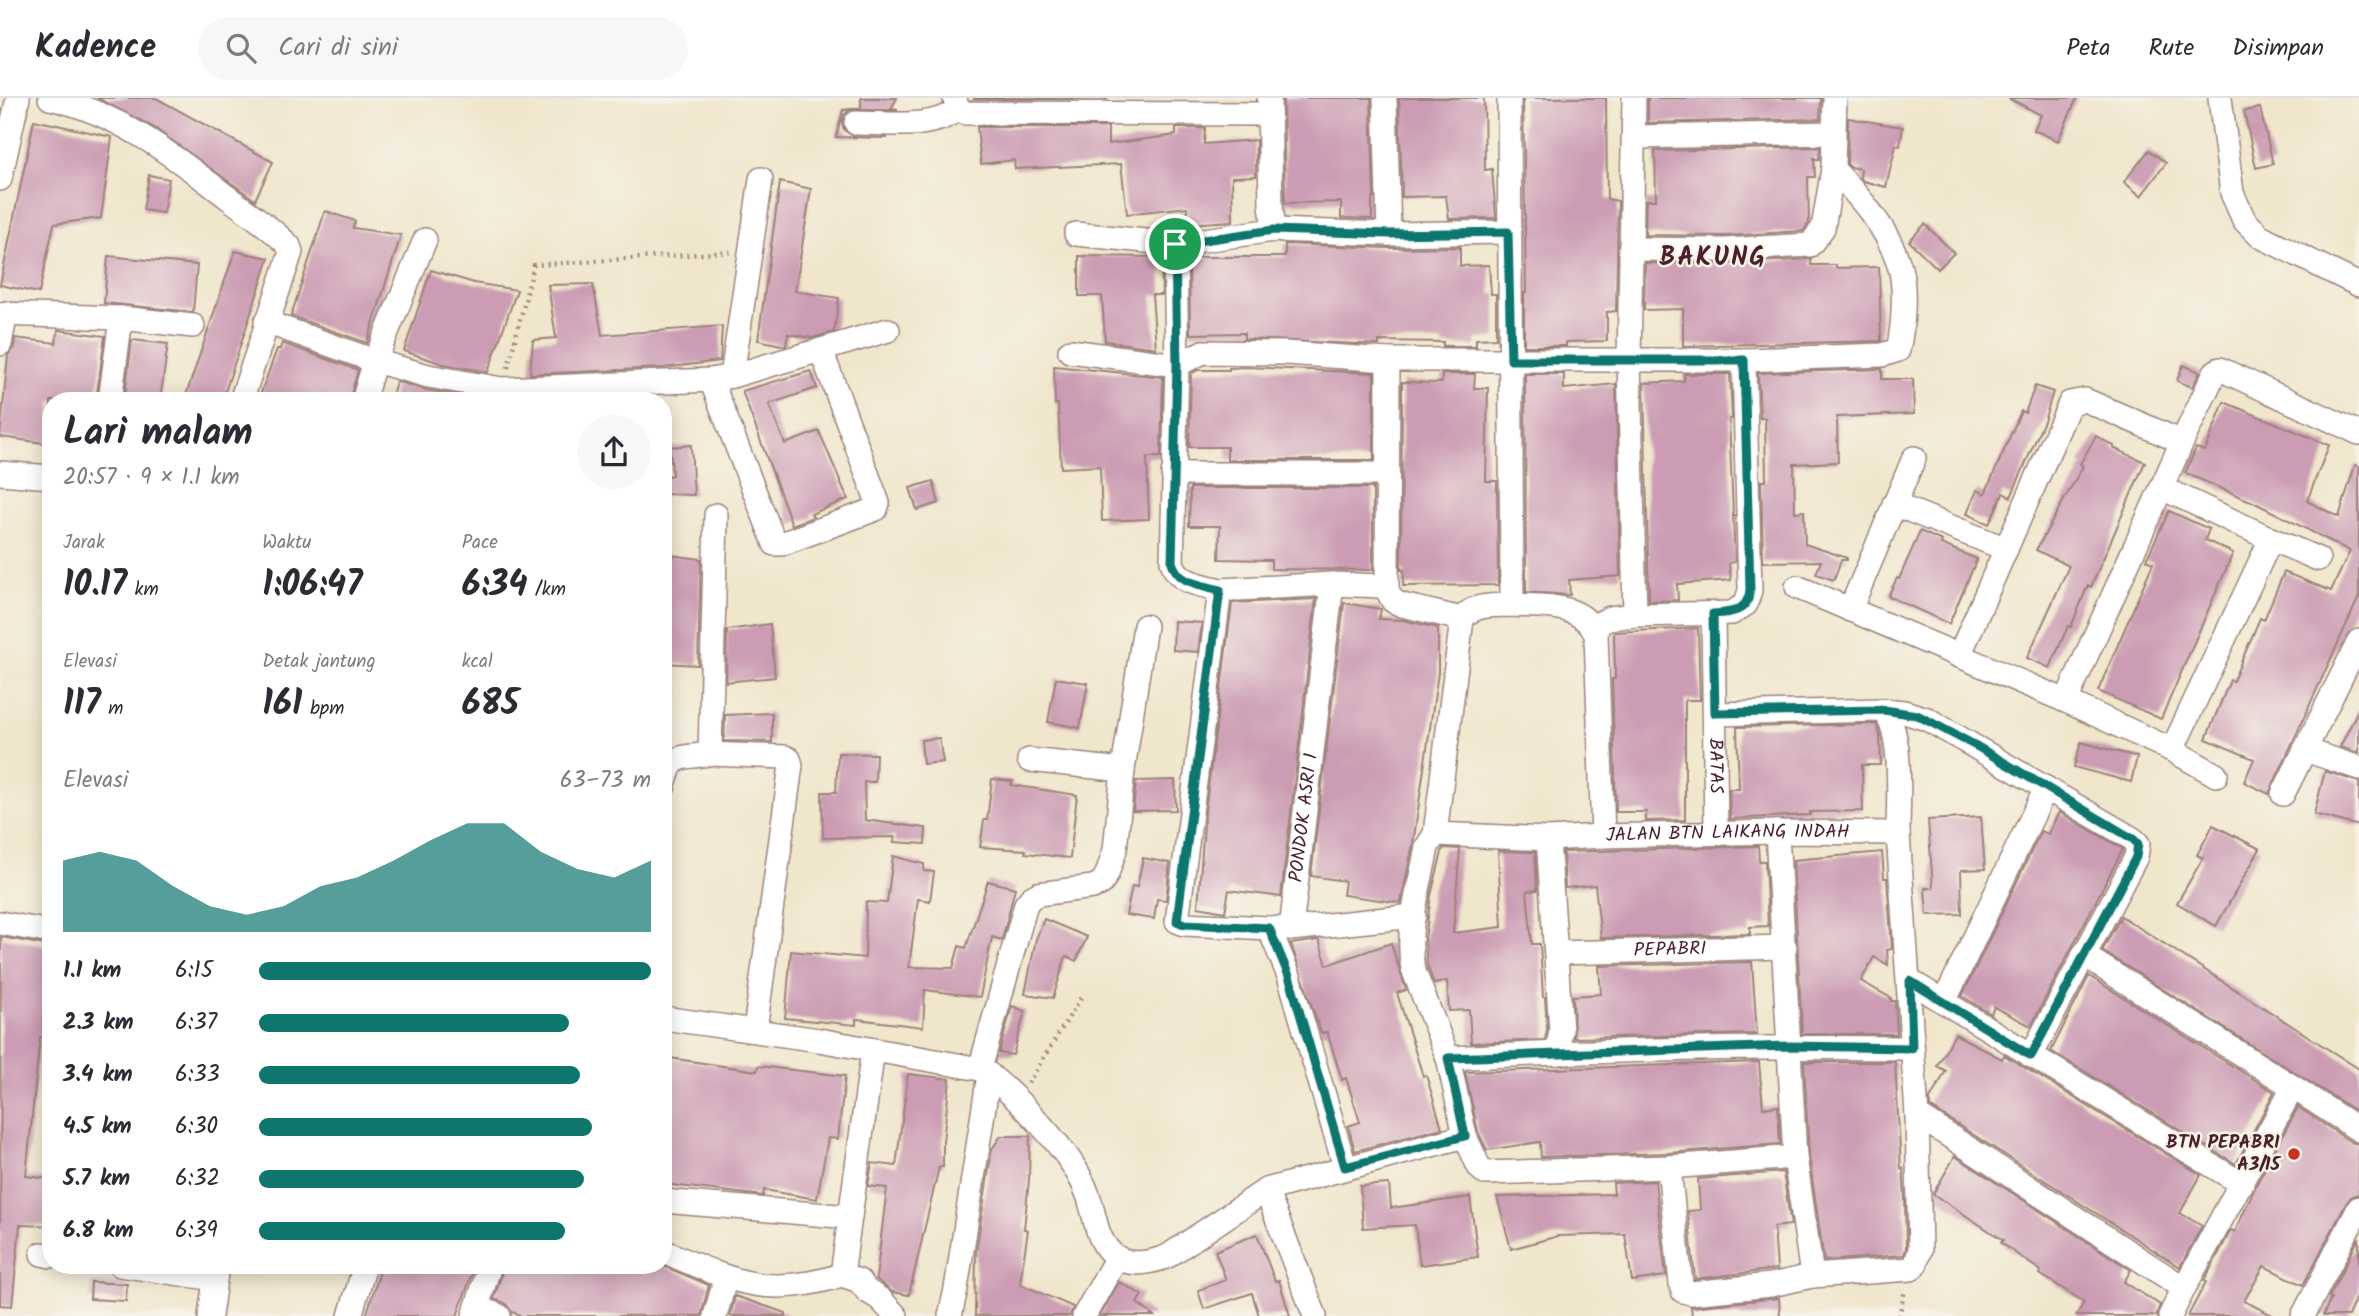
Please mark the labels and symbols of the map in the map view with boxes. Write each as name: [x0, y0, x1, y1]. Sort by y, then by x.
pin: [1145, 214, 1205, 274]
district label: BAKUNG: [1659, 237, 1767, 279]
street label: BATAS: [1700, 738, 1730, 794]
street label: PONDOK ASRI 1: [1282, 751, 1327, 884]
street label: JALAN BTN LAIKANG INDAH: [1605, 817, 1850, 851]
street label: PEPABRI: [1633, 934, 1707, 966]
place label: BTN PEPABRI A3/15: [2166, 1128, 2281, 1180]
marker: BTN PEPABRI A3/15: [2286, 1146, 2302, 1162]

